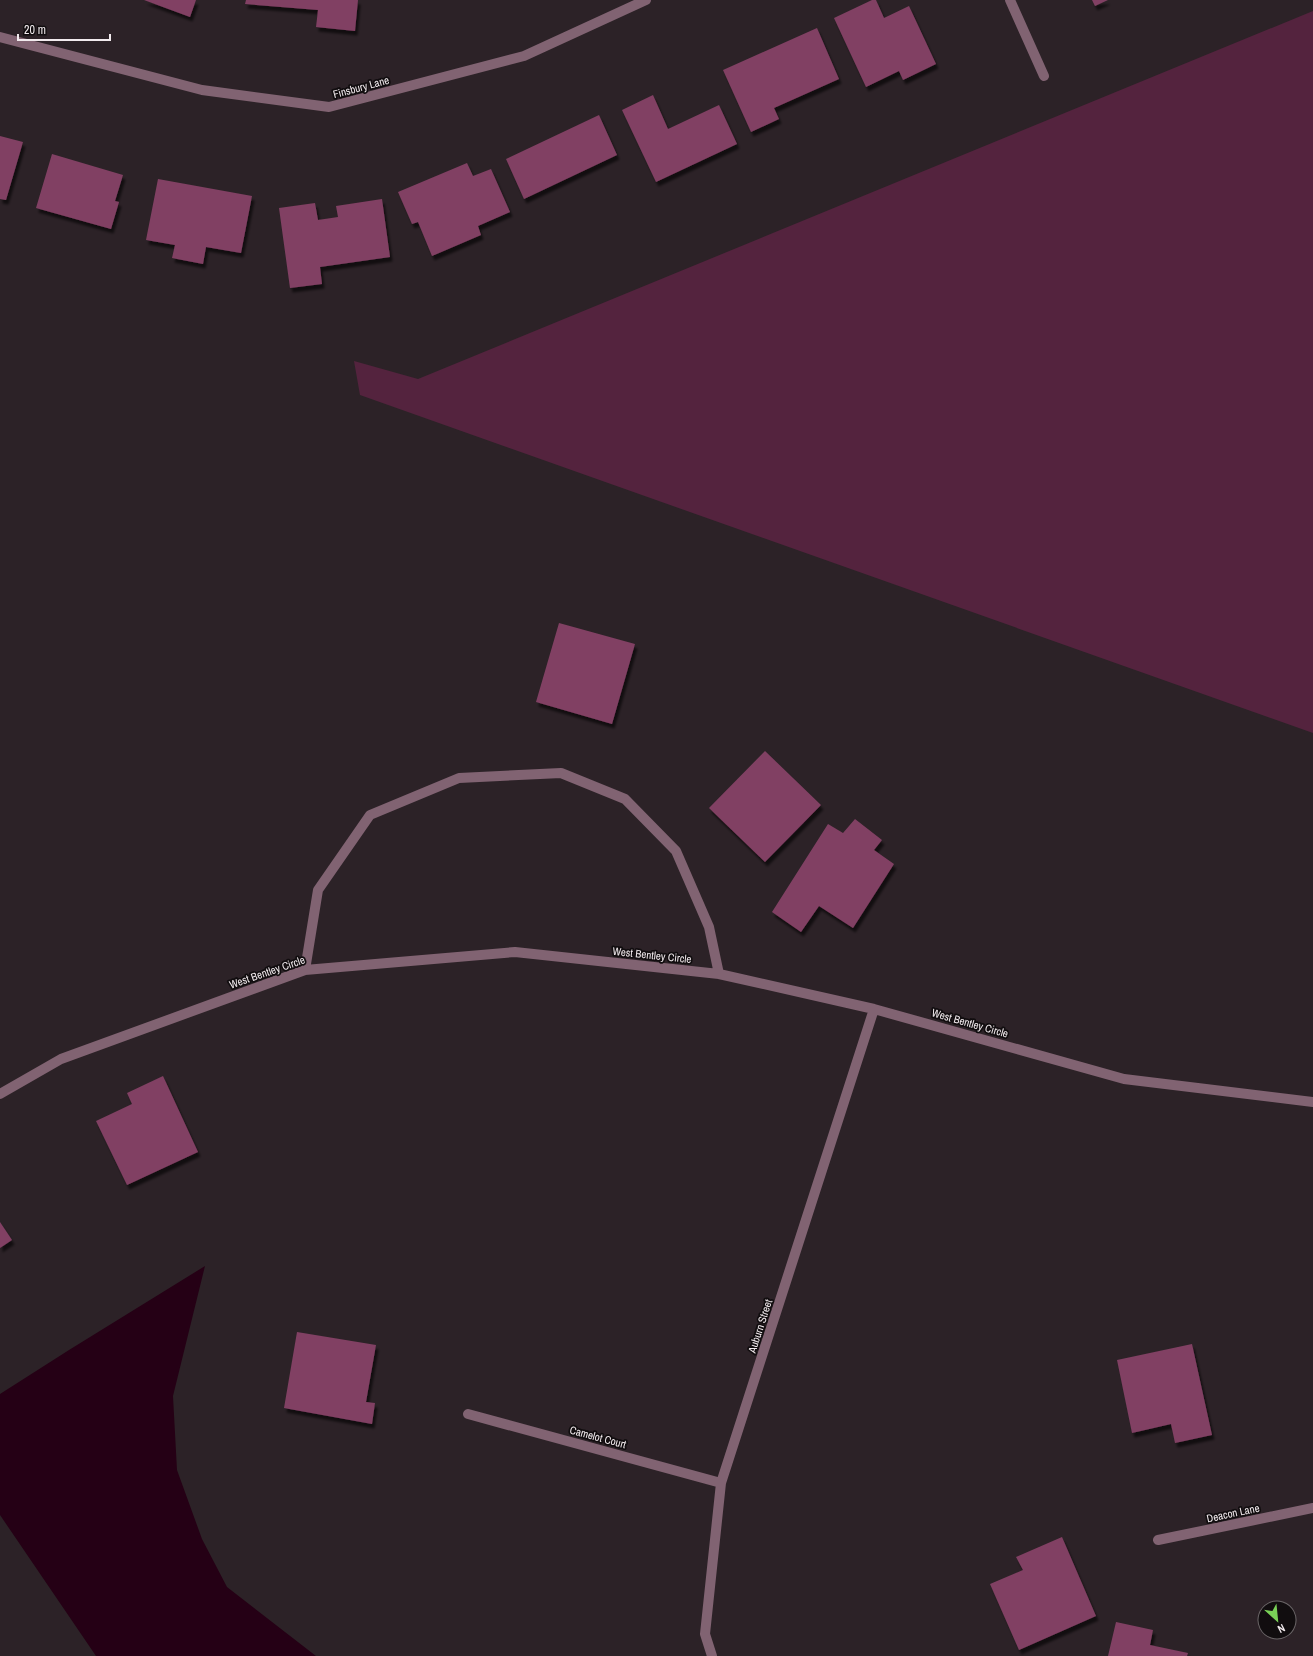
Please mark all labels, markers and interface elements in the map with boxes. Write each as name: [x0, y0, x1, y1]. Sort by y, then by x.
scale bar: [18, 16, 110, 42]
text: 20 m: [24, 22, 46, 38]
street label: Finsbury Lane: [331, 73, 391, 101]
street label: West Bentley Circle: [612, 944, 692, 966]
street label: West Bentley Circle: [227, 953, 307, 991]
street label: West Bentley Circle: [930, 1005, 1010, 1041]
street label: Auburn Street: [744, 1297, 775, 1356]
street label: Camelot Court: [568, 1423, 628, 1451]
street label: Deacon Lane: [1205, 1501, 1261, 1525]
north arrow: [1257, 1600, 1297, 1640]
text: N: [1275, 1621, 1288, 1637]

